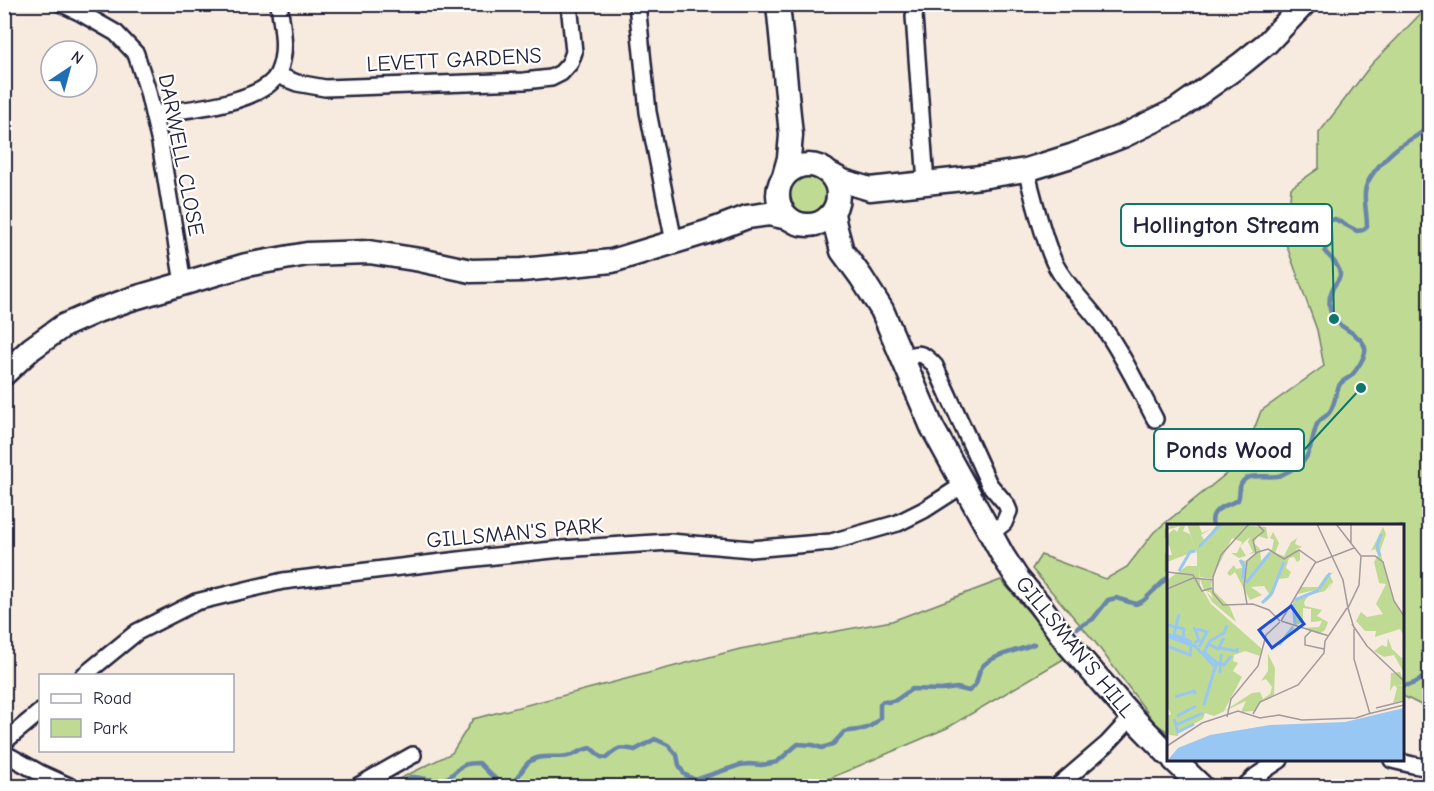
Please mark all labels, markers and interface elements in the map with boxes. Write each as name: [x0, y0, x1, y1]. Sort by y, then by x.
north arrow: [39, 39, 99, 99]
street label: LEVETT GARDENS: [366, 42, 542, 78]
text: N: [68, 47, 87, 68]
street label: DARWELL CLOSE: [153, 72, 209, 238]
callout: Hollington Stream: [1121, 204, 1332, 246]
text: Hollington Stream: [1132, 211, 1320, 239]
callout: Ponds Wood: [1154, 429, 1304, 471]
text: Ponds Wood: [1166, 436, 1292, 464]
street label: GILLSMAN'S PARK: [425, 512, 605, 554]
inset map: [1167, 524, 1404, 761]
street label: GILLSMAN'S HILL: [1010, 571, 1140, 723]
legend: [39, 674, 234, 752]
text: Road: [93, 688, 132, 709]
text: Park: [93, 718, 128, 739]

